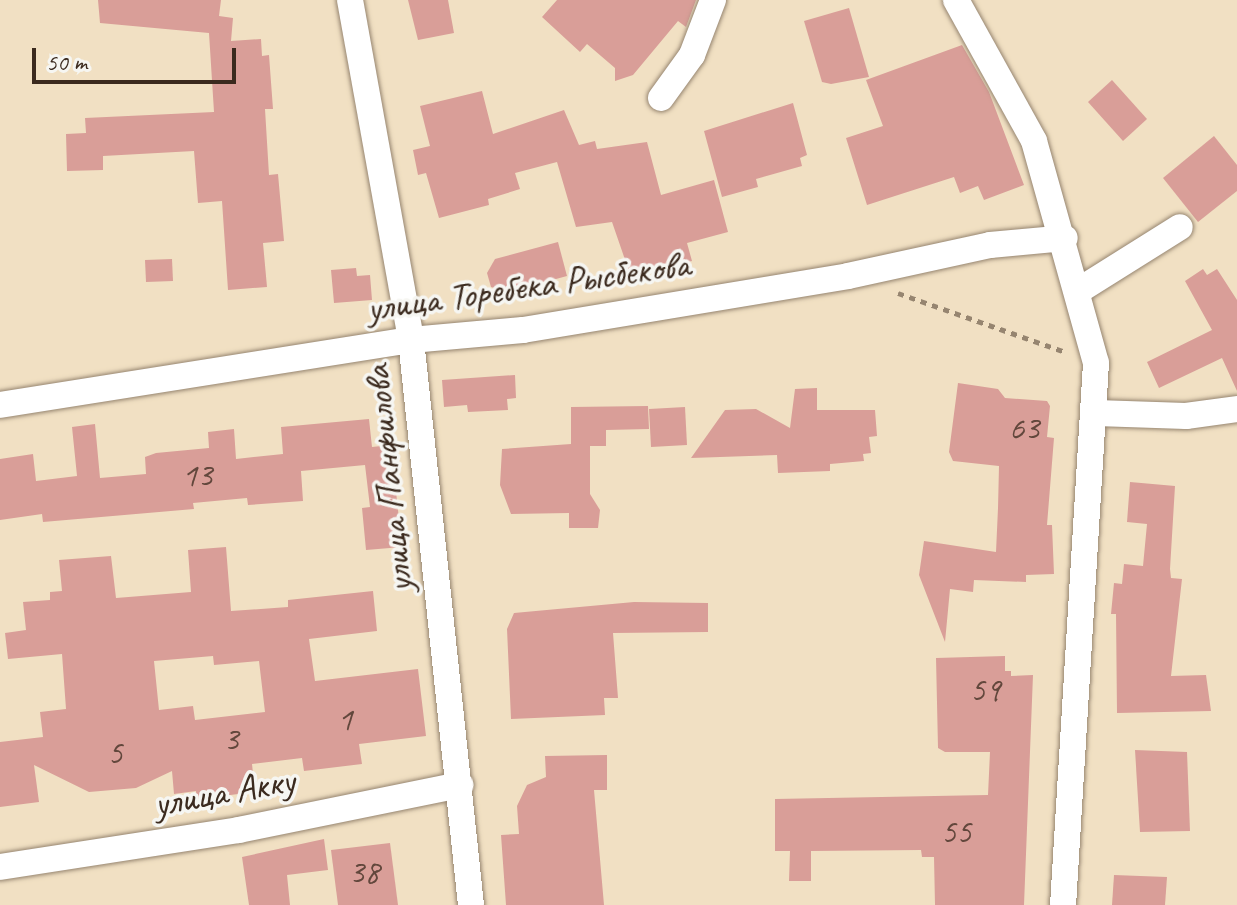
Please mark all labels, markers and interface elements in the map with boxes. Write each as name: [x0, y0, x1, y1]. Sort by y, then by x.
scale bar: [36, 32, 240, 82]
text: 50 m: [46, 47, 87, 77]
street label: улица Торебека Рысбекова: [364, 241, 692, 331]
street label: улица Панфилова: [353, 363, 423, 595]
house number: 63: [1009, 408, 1039, 448]
house number: 13: [182, 455, 212, 495]
house number: 59: [970, 670, 1000, 710]
house number: 1: [337, 699, 353, 739]
house number: 3: [223, 719, 239, 759]
house number: 5: [107, 733, 123, 773]
street label: улица Акку: [150, 757, 298, 827]
house number: 55: [941, 812, 971, 852]
house number: 38: [349, 852, 379, 892]

